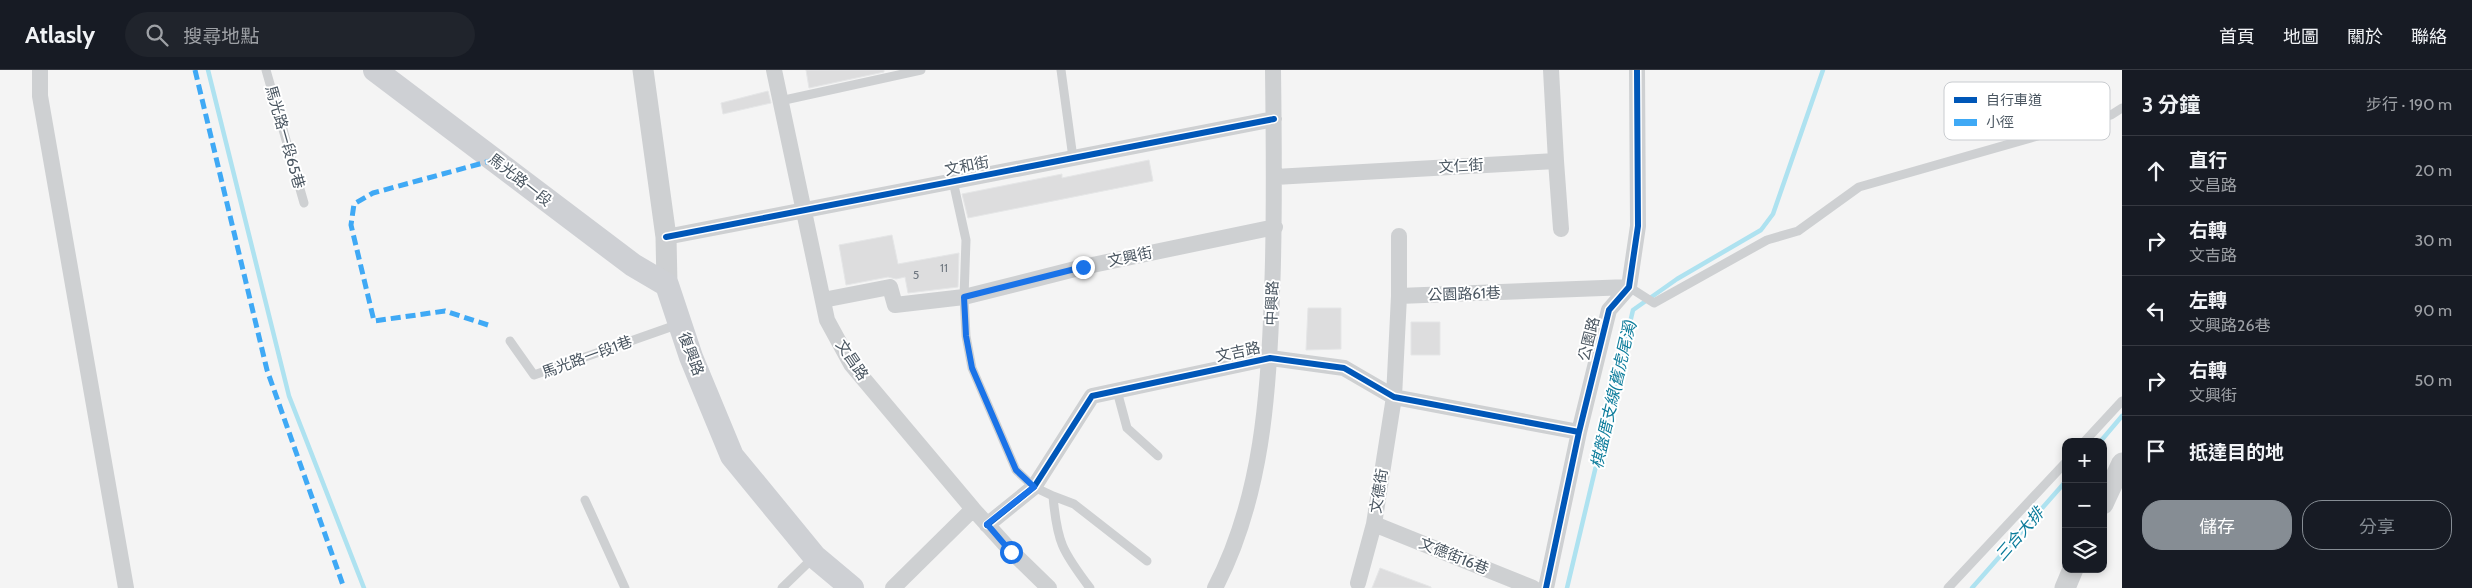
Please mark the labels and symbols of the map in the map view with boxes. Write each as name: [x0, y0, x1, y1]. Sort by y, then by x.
legend: [1944, 82, 2110, 140]
street label: 馬光路一段65巷: [262, 83, 308, 191]
text: 自行車道: [1986, 91, 2042, 109]
text: 小徑: [1986, 113, 2014, 131]
street label: 馬光路一段: [485, 150, 555, 210]
street label: 文和街: [943, 153, 991, 179]
street label: 文仁街: [1438, 156, 1484, 176]
street label: 文興街: [1106, 244, 1154, 270]
route end: [1072, 256, 1095, 279]
house number: 11: [940, 260, 948, 275]
house number: 5: [913, 267, 919, 282]
street label: 中興路: [1262, 280, 1282, 326]
street label: 公園路61巷: [1427, 284, 1501, 304]
street label: 公園路: [1575, 315, 1603, 363]
water label: 棋盤厝支線(舊虎尾溪): [1587, 318, 1640, 470]
street label: 復興路: [675, 330, 707, 378]
street label: 馬光路一段1巷: [539, 332, 635, 382]
street label: 文昌路: [832, 336, 872, 384]
street label: 文吉路: [1214, 339, 1262, 365]
street label: 文德街: [1367, 467, 1391, 515]
water label: 三合大排: [1991, 502, 2049, 565]
street label: 文德街16巷: [1417, 534, 1491, 578]
route start: [1000, 541, 1023, 564]

